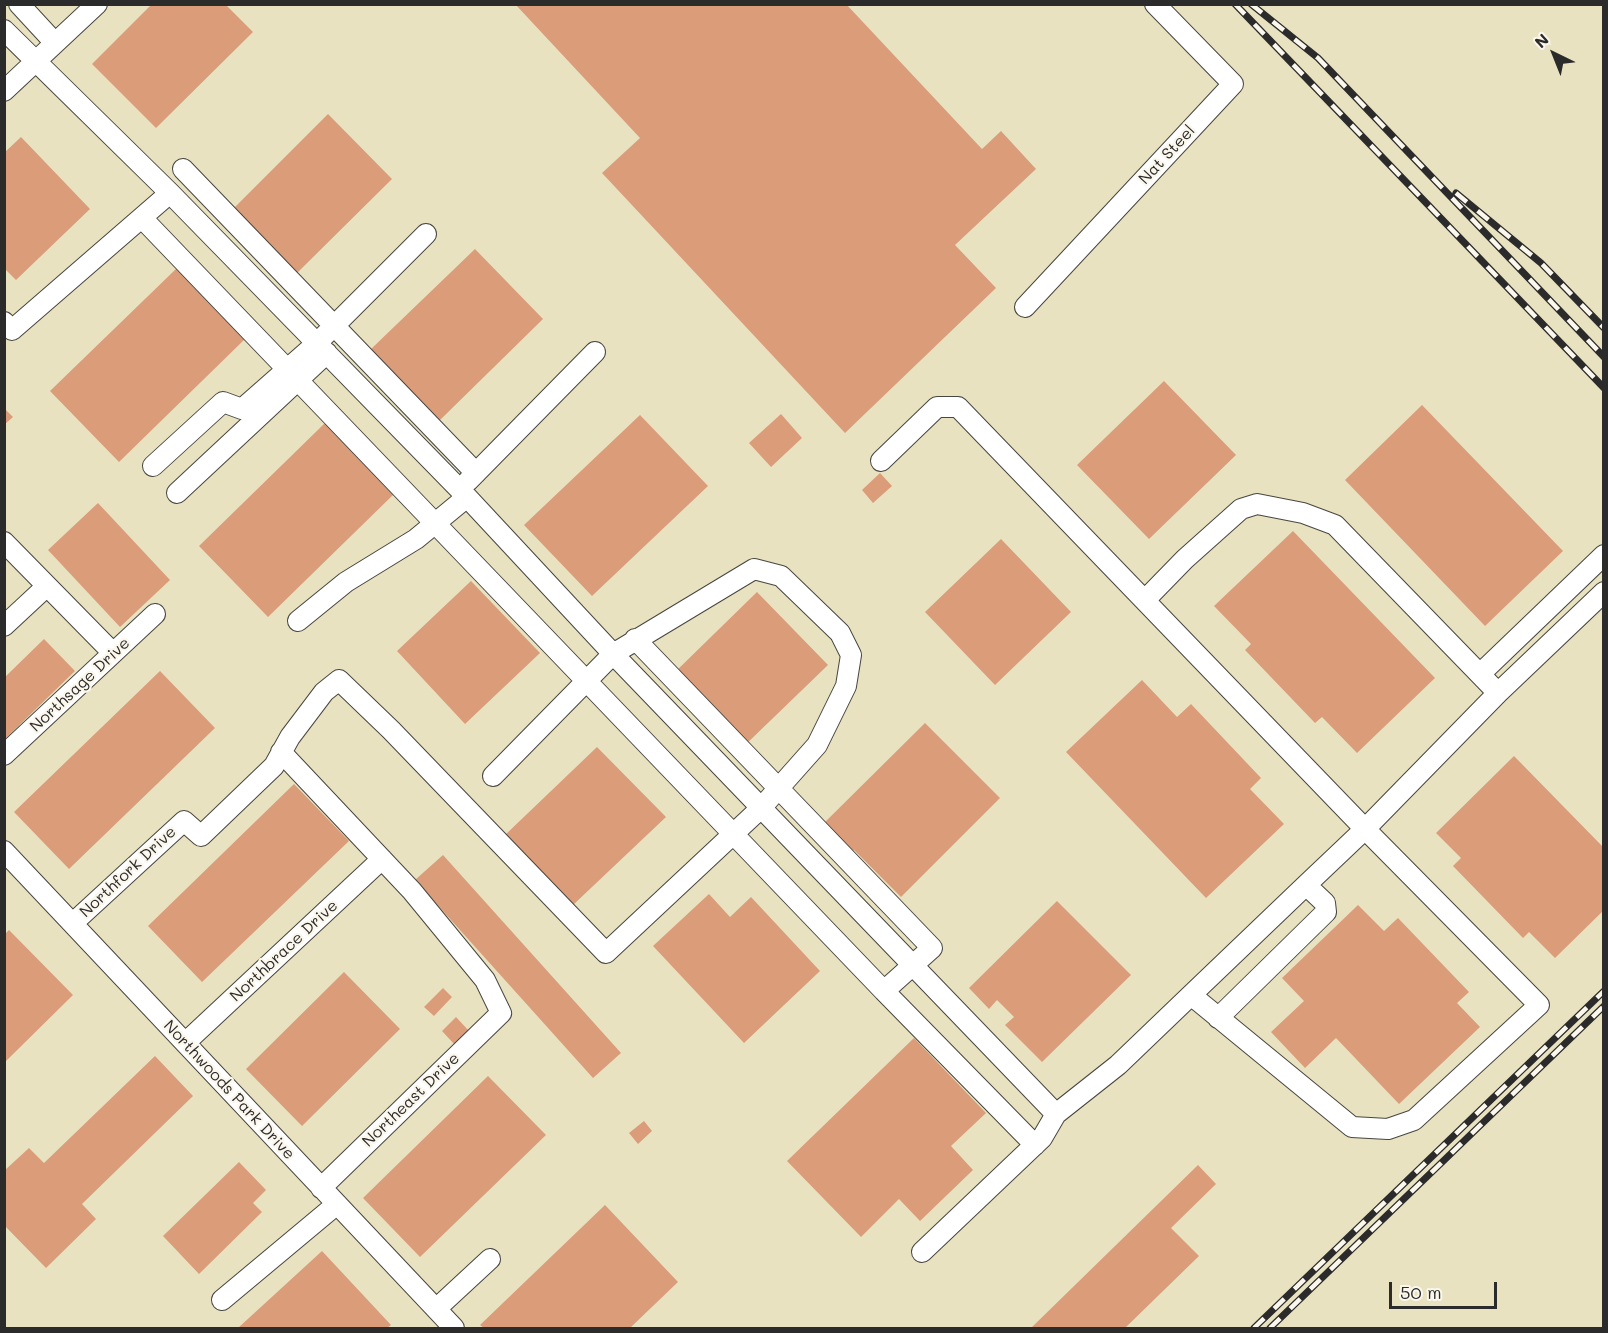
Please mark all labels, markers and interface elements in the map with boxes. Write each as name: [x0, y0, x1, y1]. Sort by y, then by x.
north arrow: [1524, 24, 1584, 84]
text: N: [1530, 29, 1553, 52]
street label: Nat Steel: [1135, 121, 1199, 189]
street label: Northsage Drive: [26, 634, 134, 736]
street label: Northfork Drive: [76, 822, 180, 922]
street label: Northbrace Drive: [226, 896, 342, 1006]
street label: Northwoods Park Drive: [159, 1016, 299, 1164]
street label: Northeast Drive: [358, 1049, 464, 1151]
scale bar: [1392, 1270, 1500, 1308]
text: 50 m: [1400, 1280, 1442, 1304]

